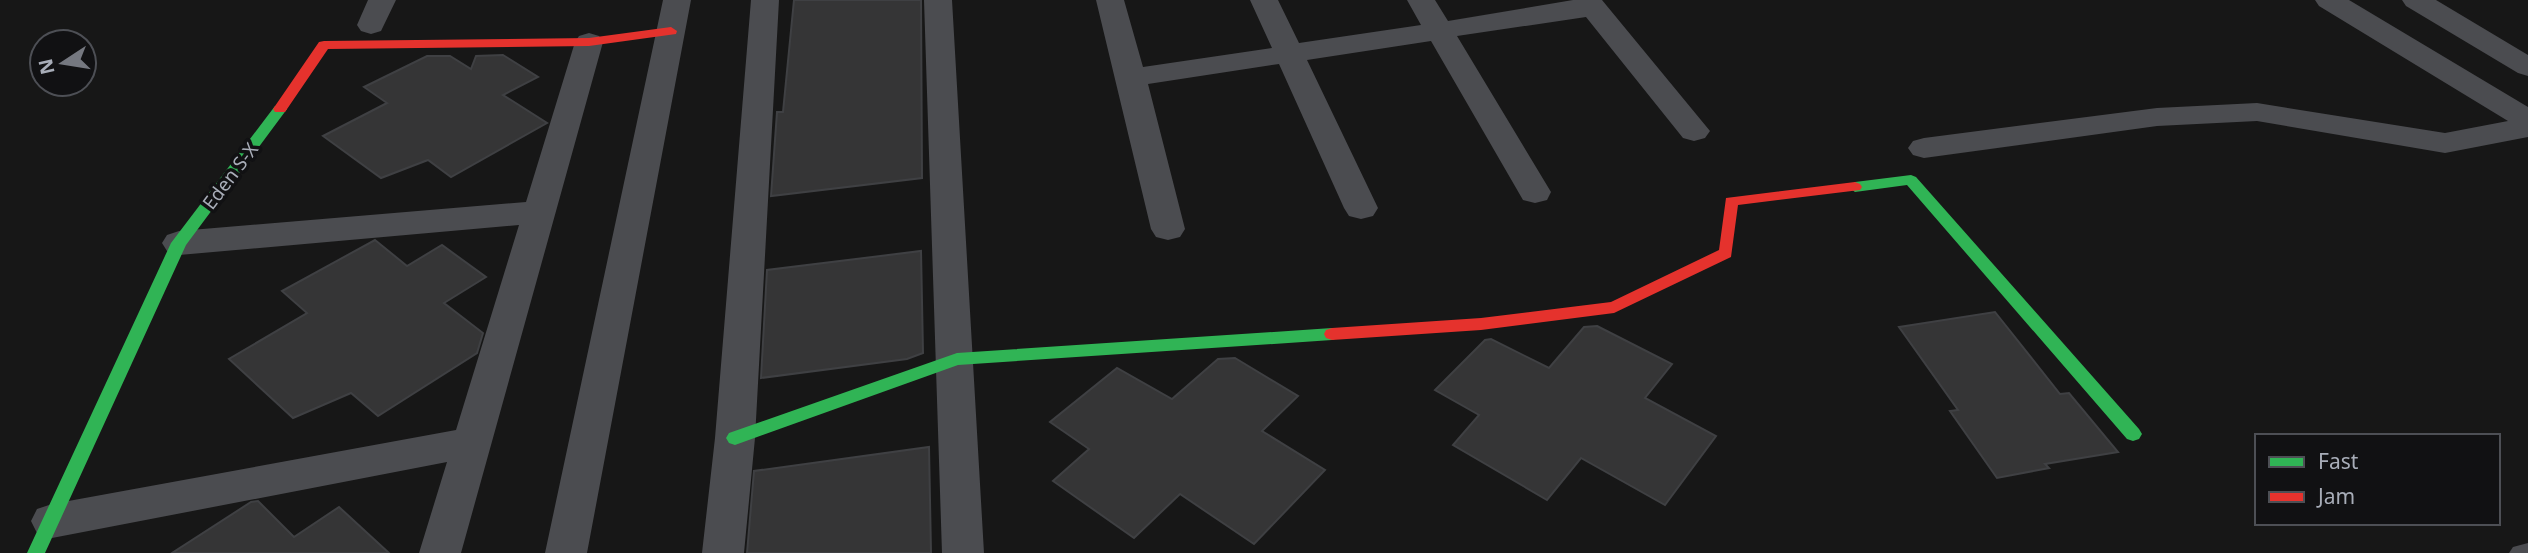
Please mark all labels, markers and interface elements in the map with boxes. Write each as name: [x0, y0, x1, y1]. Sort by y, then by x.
north arrow: [28, 28, 98, 98]
text: N: [32, 56, 61, 77]
street label: Eden S-X: [196, 137, 264, 215]
legend: [2255, 434, 2500, 525]
text: Fast: [2318, 447, 2359, 475]
text: Jam: [2316, 482, 2355, 510]

